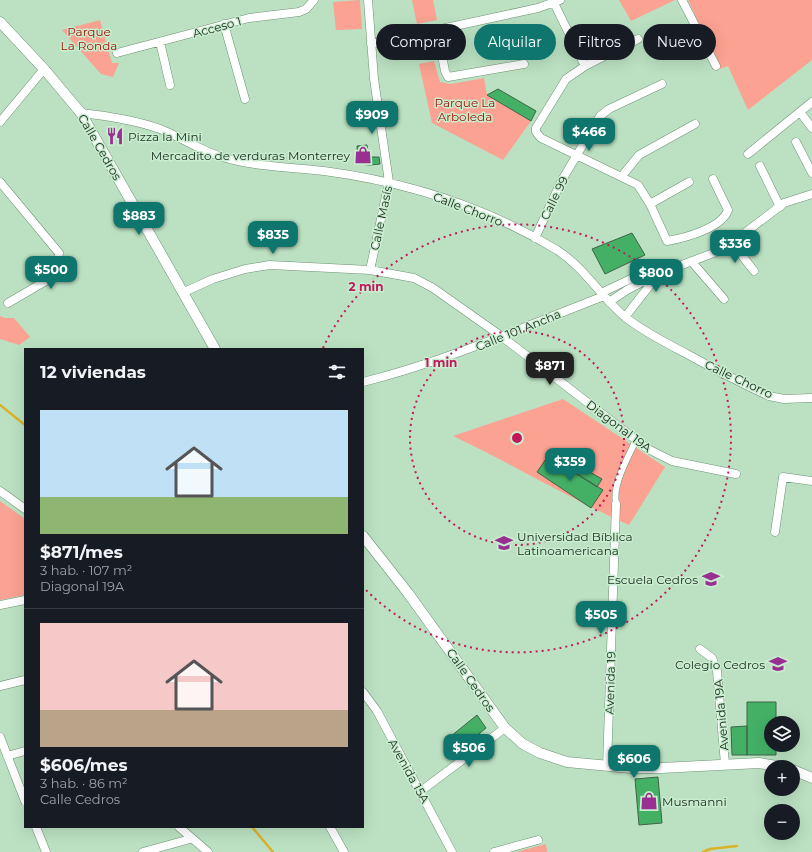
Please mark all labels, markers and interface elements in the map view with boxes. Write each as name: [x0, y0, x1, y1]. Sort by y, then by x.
street label: Acceso 1: [191, 13, 243, 41]
park label: Parque La Ronda: [61, 24, 117, 53]
chip: Comprar: [376, 24, 466, 60]
chip: Alquilar: [474, 24, 556, 60]
chip: Filtros: [564, 24, 635, 60]
chip: Nuevo: [643, 24, 716, 60]
park label: Parque La Arboleda: [435, 95, 495, 124]
pin: $909: [348, 101, 396, 135]
text: $909: [355, 106, 389, 122]
street label: Calle Cedros: [75, 111, 125, 183]
pin: $466: [565, 118, 613, 152]
text: $466: [572, 123, 606, 139]
restaurant icon: Pizza la Mini: [105, 126, 125, 146]
place label: Pizza la Mini: [128, 129, 202, 144]
shop icon: Mercadito de verduras Monterrey: [353, 145, 373, 165]
place label: Mercadito de verduras Monterrey: [151, 148, 350, 163]
street label: Calle 99: [537, 174, 571, 222]
street label: Calle Masís: [367, 184, 395, 252]
street label: Calle Chorro: [431, 189, 505, 229]
pin: $883: [115, 202, 163, 236]
text: $883: [122, 207, 156, 223]
pin: $835: [249, 221, 297, 255]
text: $835: [257, 226, 289, 242]
pin: $336: [711, 230, 759, 264]
text: $336: [719, 235, 751, 251]
pin: $500: [27, 256, 75, 290]
pin: $800: [632, 259, 680, 293]
text: $500: [34, 261, 68, 277]
text: $800: [639, 264, 673, 280]
text: 2 min: [349, 279, 383, 294]
street label: Calle 101 Ancha: [473, 306, 563, 354]
pin: $871: [526, 352, 574, 386]
text: 1 min: [425, 355, 457, 370]
text: $871: [535, 357, 565, 373]
street label: Calle Chorro: [703, 357, 775, 401]
icon: filters: [326, 361, 348, 383]
text: 12 viviendas: [40, 362, 146, 382]
street label: Diagonal 19A: [583, 397, 655, 456]
centre of rings: [510, 431, 524, 445]
icon: home: [158, 436, 230, 508]
pin: $359: [546, 448, 594, 482]
text: $359: [554, 453, 586, 469]
place label: Universidad Bíblica Latinoamericana: [517, 529, 633, 558]
school or university icon: Universidad Bíblica Latinoamericana: [494, 533, 514, 553]
text: $871/mes: [40, 542, 123, 562]
text: 3 hab. · 107 m²: [40, 562, 132, 578]
school or university icon: Escuela Cedros: [701, 569, 721, 589]
place label: Escuela Cedros: [607, 572, 698, 587]
text: Diagonal 19A: [40, 578, 124, 594]
pin: $505: [577, 601, 625, 635]
text: $505: [585, 606, 617, 622]
street label: Calle Cedros: [444, 645, 498, 715]
icon: home: [158, 649, 230, 721]
street label: Avenida 19: [601, 651, 619, 715]
school or university icon: Colegio Cedros: [768, 654, 788, 674]
place label: Colegio Cedros: [675, 657, 765, 672]
street label: Avenida 19A: [710, 678, 732, 751]
map controls: [764, 716, 800, 840]
button: layers: [764, 716, 800, 752]
pin: $506: [445, 734, 493, 768]
street label: Avenida 15A: [385, 736, 433, 806]
text: $506: [452, 739, 486, 755]
pin: $606: [610, 745, 658, 779]
text: $606: [617, 750, 651, 766]
text: $606/mes: [40, 755, 127, 775]
button: +: [764, 760, 800, 796]
text: 3 hab. · 86 m²: [40, 775, 128, 791]
text: Calle Cedros: [40, 791, 120, 807]
shop icon: Musmanni: [639, 791, 659, 811]
place label: Musmanni: [662, 794, 727, 809]
button: −: [764, 804, 800, 840]

